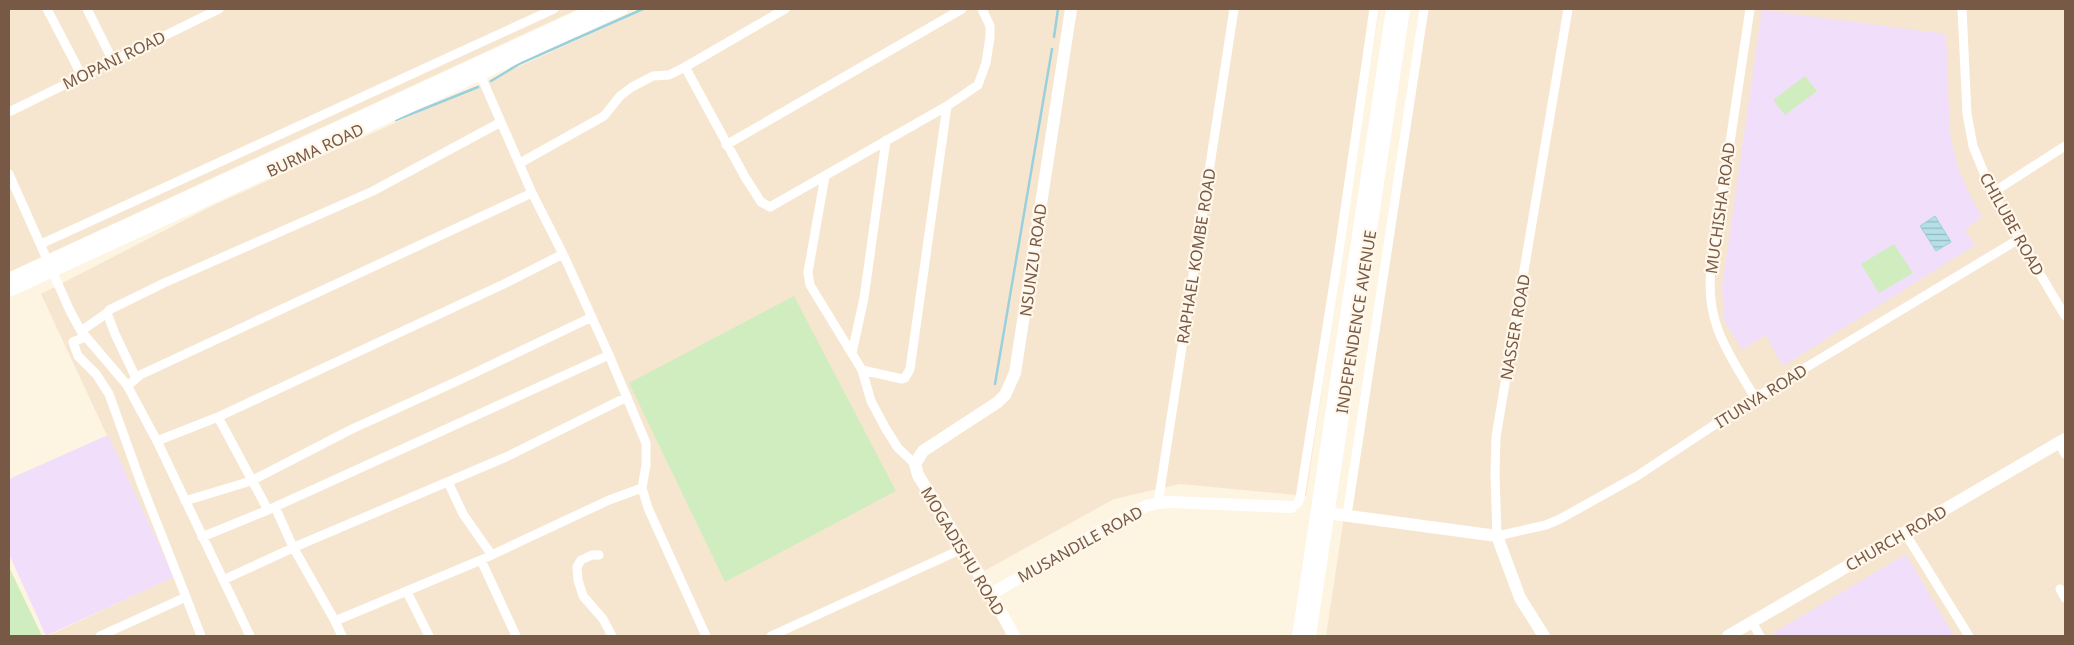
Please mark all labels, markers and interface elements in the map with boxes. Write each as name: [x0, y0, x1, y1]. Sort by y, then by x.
street label: MOPANI ROAD: [59, 26, 169, 94]
street label: BURMA ROAD: [263, 118, 367, 182]
street label: MUCHISHA ROAD: [1700, 141, 1740, 275]
street label: RAPHAEL KOMBE ROAD: [1171, 167, 1221, 345]
street label: CHILUBE ROAD: [1975, 168, 2049, 280]
street label: NSUNZU ROAD: [1014, 202, 1052, 318]
street label: INDEPENDENCE AVENUE: [1331, 229, 1381, 415]
street label: NASSER ROAD: [1495, 272, 1535, 382]
street label: ITUNYA ROAD: [1711, 359, 1811, 433]
street label: MOGADISHU ROAD: [916, 483, 1010, 619]
street label: MUSANDILE ROAD: [1013, 500, 1147, 588]
street label: CHURCH ROAD: [1841, 500, 1951, 576]

